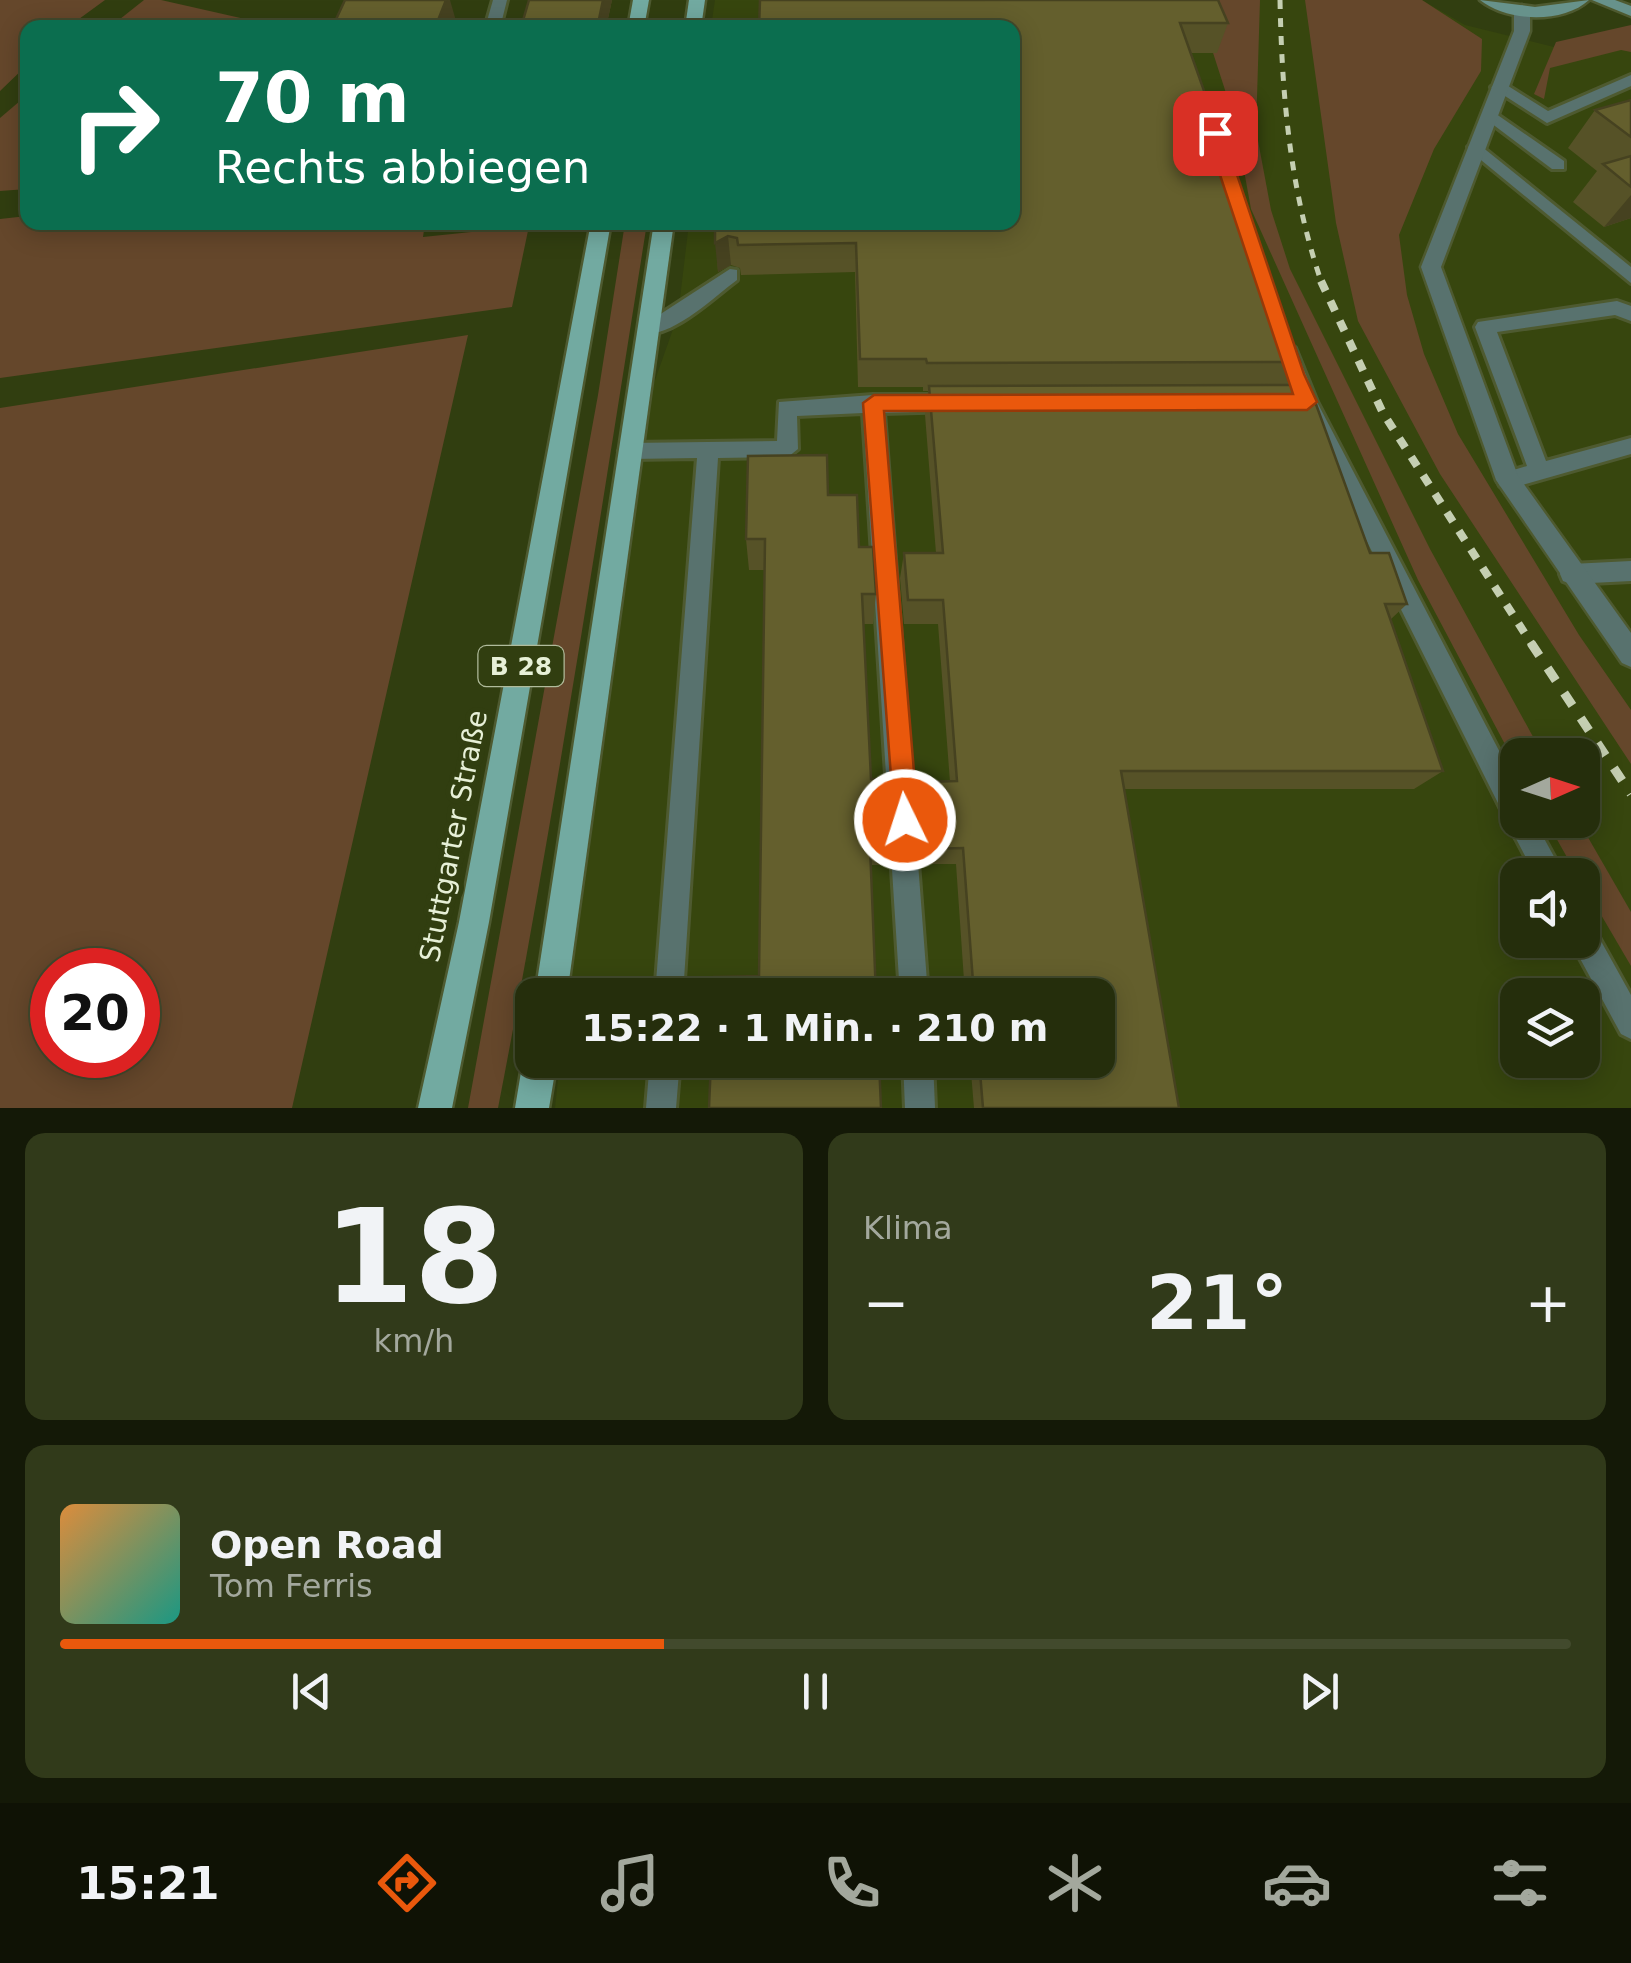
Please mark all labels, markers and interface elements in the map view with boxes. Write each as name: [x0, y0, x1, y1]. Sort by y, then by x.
text: 70 m: [215, 57, 410, 139]
icon: right: [50, 60, 180, 190]
pin: [1173, 91, 1258, 176]
icon: arrive: [1188, 106, 1243, 161]
text: Rechts abbiegen: [215, 141, 590, 194]
road number: B 28: [478, 646, 564, 686]
street label: Stuttgarter Straße: [413, 707, 494, 965]
north arrow: [1500, 738, 1600, 838]
map controls: [1500, 738, 1600, 1078]
position arrow: [853, 768, 957, 872]
button: sound: [1500, 858, 1600, 958]
speed limit sign: 20: [30, 948, 160, 1078]
button: layers: [1500, 978, 1600, 1078]
text: 15:22 · 1 Min. · 210 m: [582, 1006, 1048, 1050]
text: 18: [324, 1181, 504, 1333]
text: Klima: [863, 1209, 953, 1247]
text: 21°: [1146, 1259, 1288, 1347]
text: −: [863, 1271, 909, 1335]
text: +: [1525, 1271, 1571, 1335]
text: km/h: [374, 1322, 454, 1360]
text: Open Road: [210, 1523, 444, 1567]
text: Tom Ferris: [210, 1567, 373, 1605]
icon: previous: [284, 1664, 339, 1719]
icon: pause: [788, 1664, 843, 1719]
icon: next: [1292, 1664, 1347, 1719]
icon: directions: [372, 1848, 442, 1918]
icon: music: [595, 1848, 665, 1918]
icon: phone: [817, 1848, 887, 1918]
icon: climate: [1040, 1848, 1110, 1918]
icon: car: [1262, 1848, 1332, 1918]
icon: filters: [1485, 1848, 1555, 1918]
text: 15:21: [76, 1857, 220, 1910]

